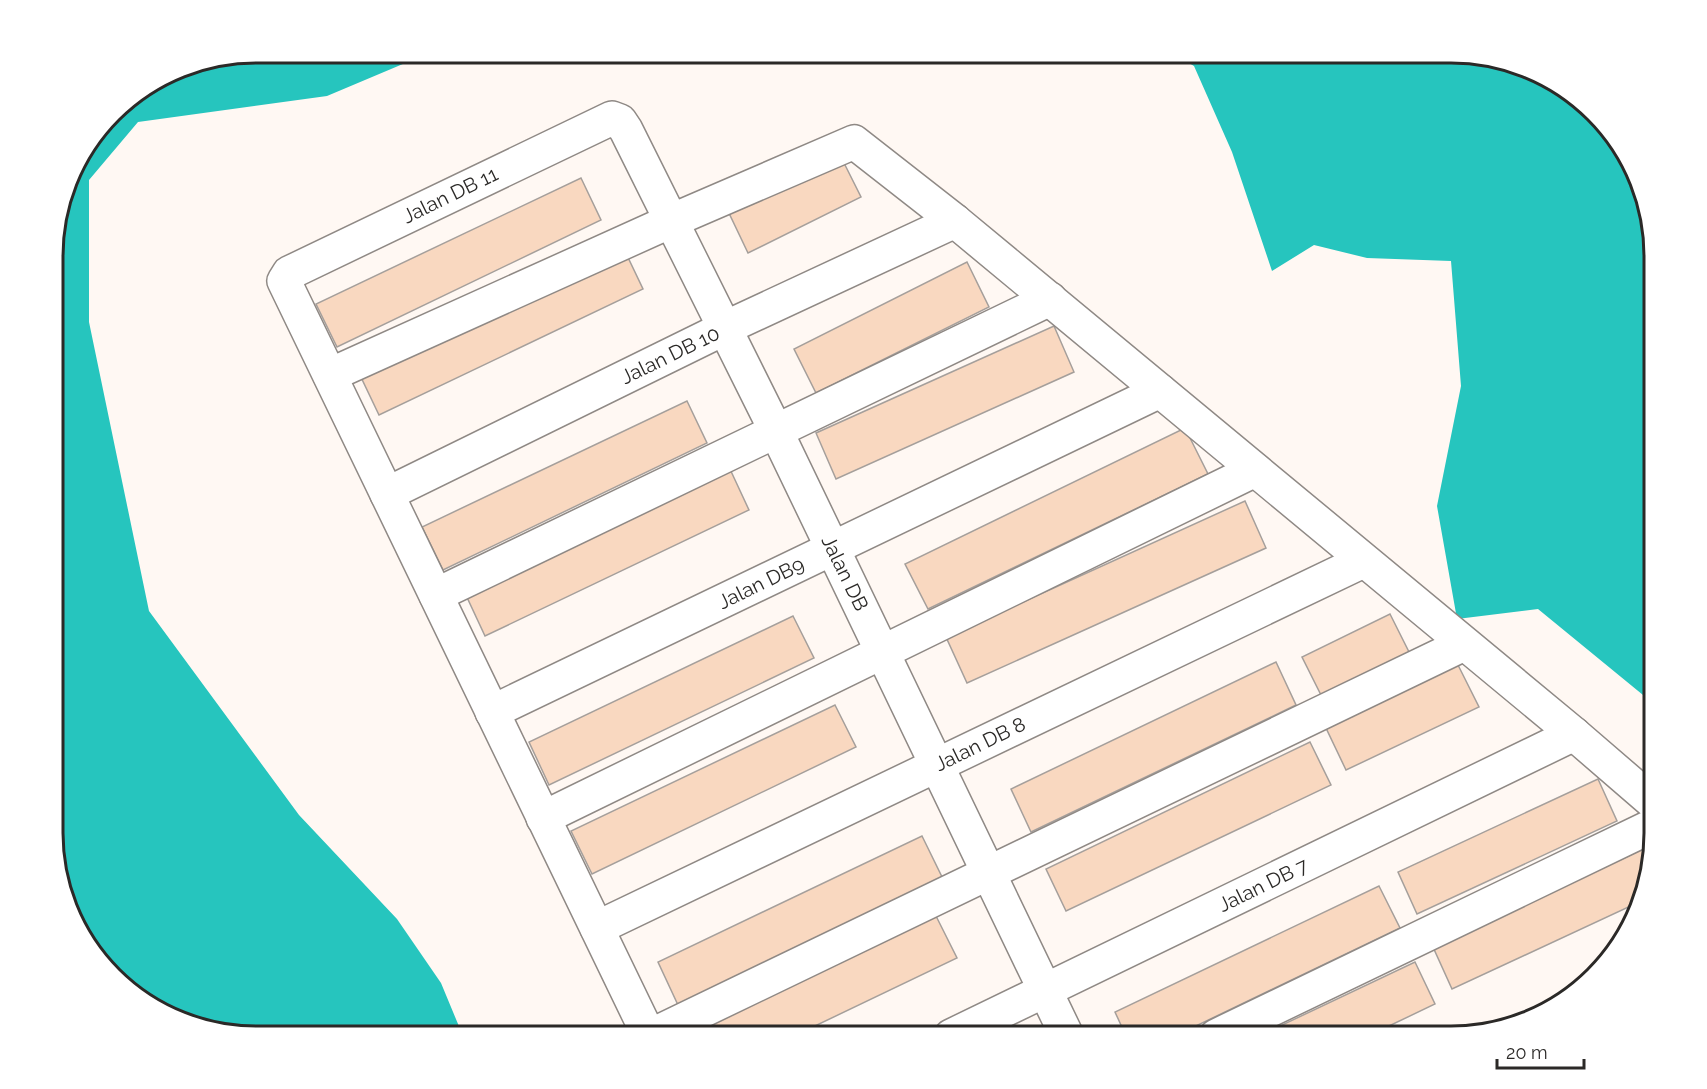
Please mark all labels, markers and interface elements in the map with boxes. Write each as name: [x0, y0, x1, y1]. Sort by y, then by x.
street label: Jalan DB 11: [398, 161, 502, 228]
street label: Jalan DB 10: [617, 321, 723, 389]
street label: Jalan DB: [816, 531, 874, 615]
street label: Jalan DB9: [714, 552, 808, 614]
street label: Jalan DB 8: [931, 712, 1029, 776]
street label: Jalan DB 7: [1214, 853, 1312, 917]
scale bar: [1497, 1032, 1584, 1070]
text: 20 m: [1506, 1042, 1548, 1063]

